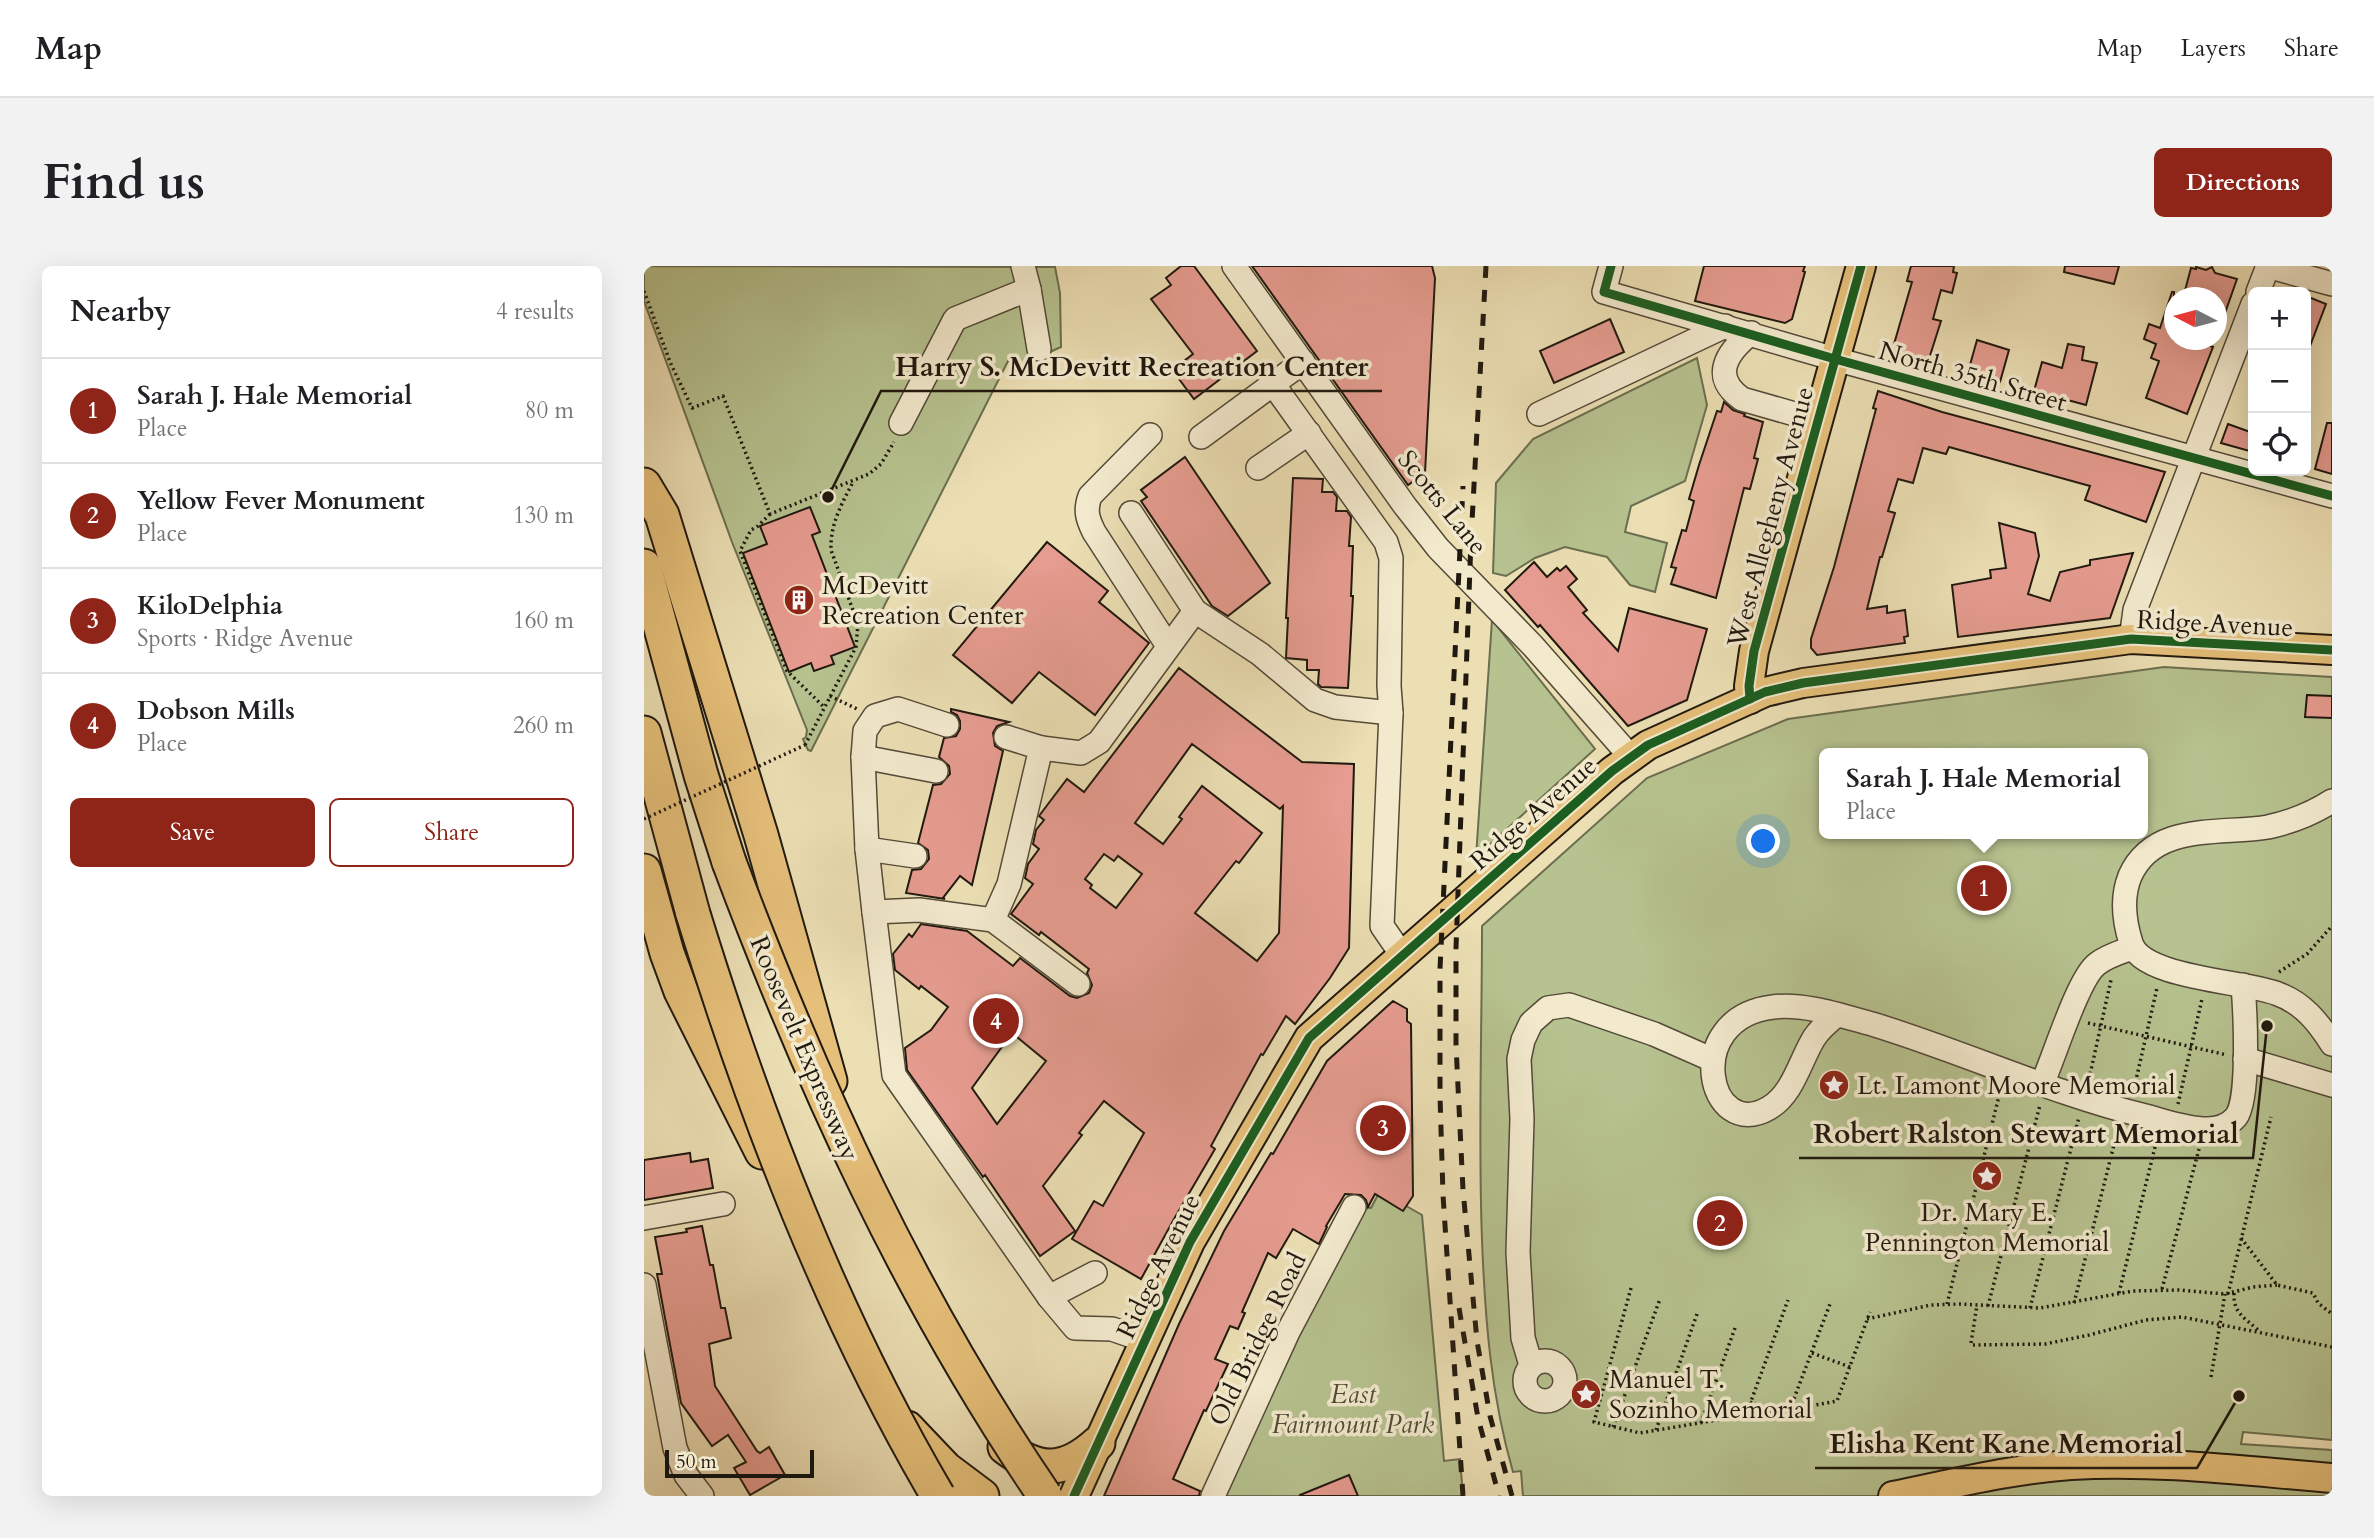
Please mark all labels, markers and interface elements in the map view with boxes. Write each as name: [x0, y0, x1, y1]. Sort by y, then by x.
text: Map: [35, 26, 102, 71]
text: Map: [2097, 32, 2143, 65]
text: Layers: [2181, 32, 2246, 65]
text: Share: [2284, 32, 2339, 65]
button: Directions: [2154, 148, 2332, 217]
text: Find us: [42, 149, 205, 216]
north arrow: [2164, 287, 2227, 350]
map controls: [2248, 287, 2311, 476]
button: +: [2248, 287, 2311, 350]
text: Nearby: [70, 291, 171, 332]
text: 4 results: [496, 296, 574, 327]
street label: North 35th Street: [1875, 333, 2071, 420]
callout: Harry S. McDevitt Recreation Center: [881, 342, 1382, 391]
text: Harry S. McDevitt Recreation Center: [895, 348, 1369, 386]
button: −: [2248, 350, 2311, 413]
text: Sarah J. Hale Memorial: [137, 378, 412, 413]
street label: West Allegheny Avenue: [1719, 383, 1822, 652]
text: 1: [87, 395, 99, 426]
text: 80 m: [525, 395, 574, 426]
text: Place: [137, 413, 187, 444]
button: locate: [2248, 413, 2311, 476]
street label: Scotts Lane: [1390, 443, 1495, 562]
text: Yellow Fever Monument: [137, 483, 425, 518]
text: 2: [87, 500, 99, 531]
text: 130 m: [513, 500, 574, 531]
text: Place: [137, 518, 187, 549]
place label: McDevitt Recreation Center: [822, 568, 1024, 633]
building icon: McDevitt Recreation Center: [782, 583, 816, 617]
text: KiloDelphia: [137, 588, 283, 623]
street label: Ridge Avenue: [2136, 602, 2294, 645]
text: 3: [87, 605, 99, 636]
text: 160 m: [513, 605, 574, 636]
text: Sports · Ridge Avenue: [137, 623, 353, 654]
text: Dobson Mills: [137, 693, 295, 728]
text: 4: [87, 710, 99, 741]
text: 260 m: [513, 710, 574, 741]
text: Place: [137, 728, 187, 759]
popup: [1819, 748, 2148, 839]
street label: Ridge Avenue: [1463, 749, 1604, 878]
text: Sarah J. Hale Memorial: [1846, 761, 2121, 796]
text: Place: [1846, 796, 1896, 827]
button: Save: [70, 798, 315, 867]
button: Share: [329, 798, 574, 867]
your location: [1746, 824, 1780, 858]
pin: 1: [1961, 862, 2007, 914]
street label: Roosevelt Expressway: [741, 931, 868, 1166]
pin: 4: [973, 995, 1019, 1047]
place icon: Lt. Lamont Moore Memorial: [1817, 1068, 1851, 1102]
place label: Lt. Lamont Moore Memorial: [1857, 1068, 2176, 1103]
pin: 3: [1360, 1102, 1406, 1154]
callout: Robert Ralston Stewart Memorial: [1799, 1109, 2253, 1158]
text: Robert Ralston Stewart Memorial: [1813, 1115, 2239, 1153]
place icon: Dr. Mary E. Pennington Memorial: [1970, 1159, 2004, 1193]
street label: Ridge Avenue: [1108, 1188, 1209, 1344]
place label: Dr. Mary E. Pennington Memorial: [1865, 1195, 2110, 1260]
pin: 2: [1697, 1197, 1743, 1249]
street label: Old Bridge Road: [1200, 1247, 1315, 1432]
place label: Manuel T. Sozinho Memorial: [1609, 1362, 1812, 1427]
park label: East Fairmount Park: [1272, 1377, 1434, 1442]
place icon: Manuel T. Sozinho Memorial: [1569, 1377, 1603, 1411]
callout: Elisha Kent Kane Memorial: [1815, 1419, 2197, 1468]
text: Elisha Kent Kane Memorial: [1829, 1425, 2183, 1463]
scale bar: [665, 1447, 814, 1479]
text: 50 m: [676, 1449, 717, 1475]

